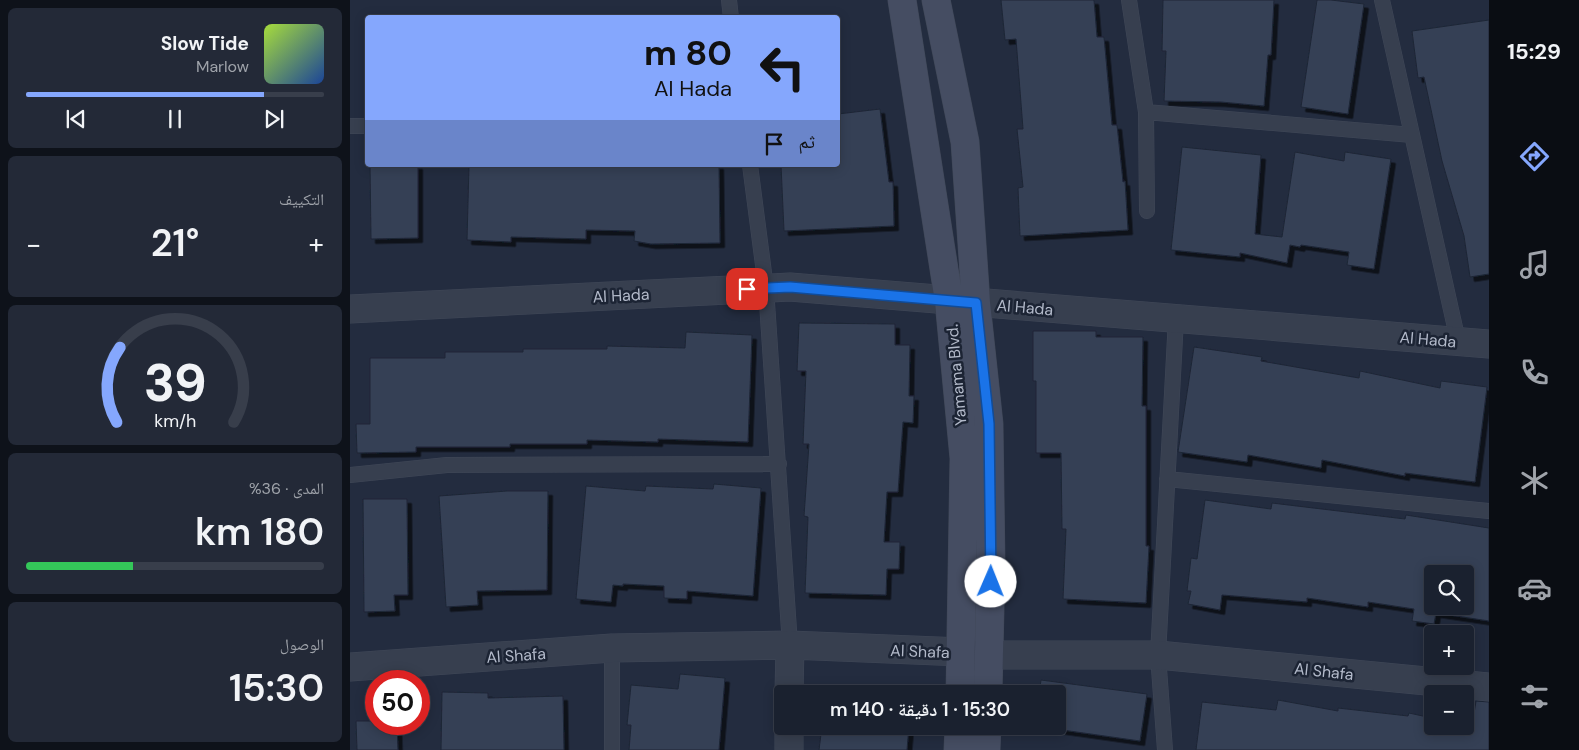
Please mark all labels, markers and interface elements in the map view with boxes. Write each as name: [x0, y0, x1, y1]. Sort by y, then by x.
text: 80 m: [644, 30, 732, 76]
text: Slow Tide: [161, 31, 249, 56]
icon: left: [750, 35, 815, 100]
text: 15:29: [1507, 37, 1561, 66]
text: Marlow: [196, 56, 249, 77]
text: Al Hada: [654, 74, 732, 103]
icon: previous: [62, 105, 90, 133]
icon: pause: [161, 105, 189, 133]
icon: next: [260, 105, 288, 133]
text: ثم: [798, 129, 815, 154]
icon: arrive: [760, 130, 788, 158]
icon: directions: [1517, 139, 1552, 174]
text: التكييف: [279, 189, 324, 210]
text: 21°: [151, 218, 199, 268]
text: −: [26, 226, 41, 263]
text: +: [309, 226, 324, 263]
icon: music: [1517, 247, 1552, 282]
pin: [726, 268, 768, 310]
icon: arrive: [733, 275, 761, 303]
street label: Al Hada: [592, 284, 650, 307]
street label: Al Hada: [996, 295, 1054, 320]
street label: Yamama Blvd.: [942, 324, 971, 426]
street label: Al Hada: [1399, 327, 1457, 352]
text: 39: [143, 349, 207, 417]
icon: phone: [1517, 355, 1552, 390]
text: km/h: [154, 409, 196, 433]
icon: climate: [1517, 463, 1552, 498]
text: المدى · 36%: [249, 478, 324, 499]
text: 180 km: [195, 507, 324, 557]
position arrow: [964, 555, 1016, 607]
map controls: [1424, 565, 1474, 735]
button: search: [1424, 565, 1474, 615]
icon: car: [1517, 571, 1552, 606]
button: +: [1424, 625, 1474, 675]
text: الوصول: [280, 634, 324, 655]
street label: Al Shafa: [890, 640, 950, 663]
street label: Al Shafa: [486, 643, 546, 668]
street label: Al Shafa: [1293, 658, 1355, 685]
text: 15:30: [229, 663, 324, 713]
speed limit sign: 50: [365, 670, 430, 735]
icon: filters: [1517, 679, 1552, 714]
button: −: [1424, 685, 1474, 735]
text: 15:30 · 1 دقيقة · 140 m: [830, 697, 1010, 722]

